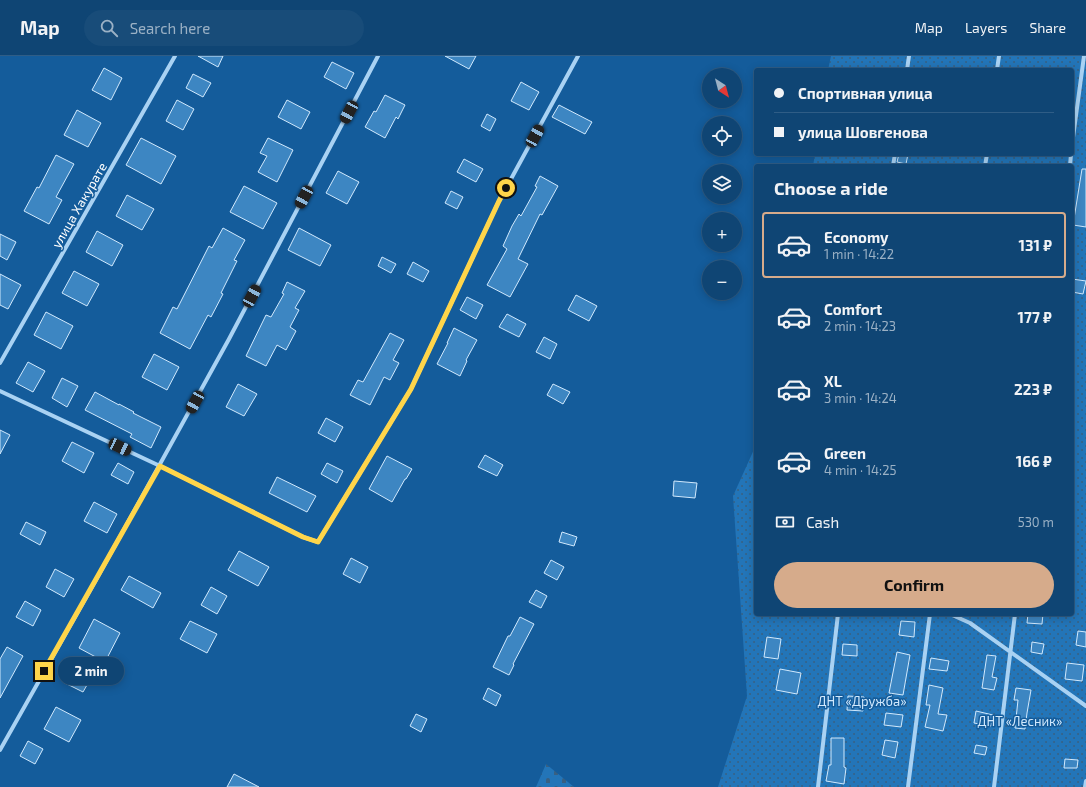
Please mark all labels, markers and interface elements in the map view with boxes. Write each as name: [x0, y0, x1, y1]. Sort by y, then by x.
search box: [84, 10, 364, 46]
text: Map: [20, 16, 60, 39]
icon: search: [98, 17, 120, 39]
text: Search here: [130, 19, 210, 37]
text: Map: [915, 19, 943, 36]
text: Layers: [965, 19, 1007, 36]
text: Share: [1029, 19, 1066, 36]
north arrow: [702, 68, 742, 108]
map controls: [702, 68, 742, 300]
text: Спортивная улица: [798, 84, 933, 102]
car: [338, 99, 360, 125]
button: locate: [702, 116, 742, 156]
car: [524, 123, 546, 149]
text: улица Шовгенова: [798, 123, 928, 141]
street label: улица Хакурате: [48, 159, 110, 251]
button: layers: [702, 164, 742, 204]
text: Choose a ride: [774, 177, 888, 199]
route start: [497, 179, 515, 197]
car: [293, 184, 315, 210]
button: +: [702, 212, 742, 252]
icon: car: [776, 227, 812, 263]
text: Economy: [824, 228, 889, 246]
text: 131 ₽: [1018, 236, 1052, 254]
text: 1 min · 14:22: [824, 246, 894, 262]
button: −: [702, 260, 742, 300]
car: [241, 283, 263, 309]
icon: car: [776, 299, 812, 335]
text: Comfort: [824, 300, 882, 318]
text: 177 ₽: [1018, 308, 1052, 326]
text: 2 min · 14:23: [824, 318, 896, 334]
icon: car: [776, 371, 812, 407]
text: XL: [824, 372, 842, 390]
text: 223 ₽: [1014, 380, 1052, 398]
car: [184, 389, 206, 415]
text: 3 min · 14:24: [824, 390, 897, 406]
car: [107, 436, 133, 458]
icon: car: [776, 443, 812, 479]
text: Green: [824, 444, 866, 462]
text: 166 ₽: [1016, 452, 1052, 470]
text: 4 min · 14:25: [824, 462, 896, 478]
icon: cash: [774, 511, 796, 533]
text: Cash: [806, 513, 839, 531]
text: 530 m: [1018, 514, 1054, 530]
button: Confirm: [774, 562, 1054, 608]
callout: 2 min: [58, 657, 124, 685]
route end: [35, 662, 53, 680]
text: 2 min: [74, 663, 108, 679]
park label: ДНТ «Дружба»: [817, 693, 907, 709]
park label: ДНТ «Лесник»: [978, 713, 1062, 729]

